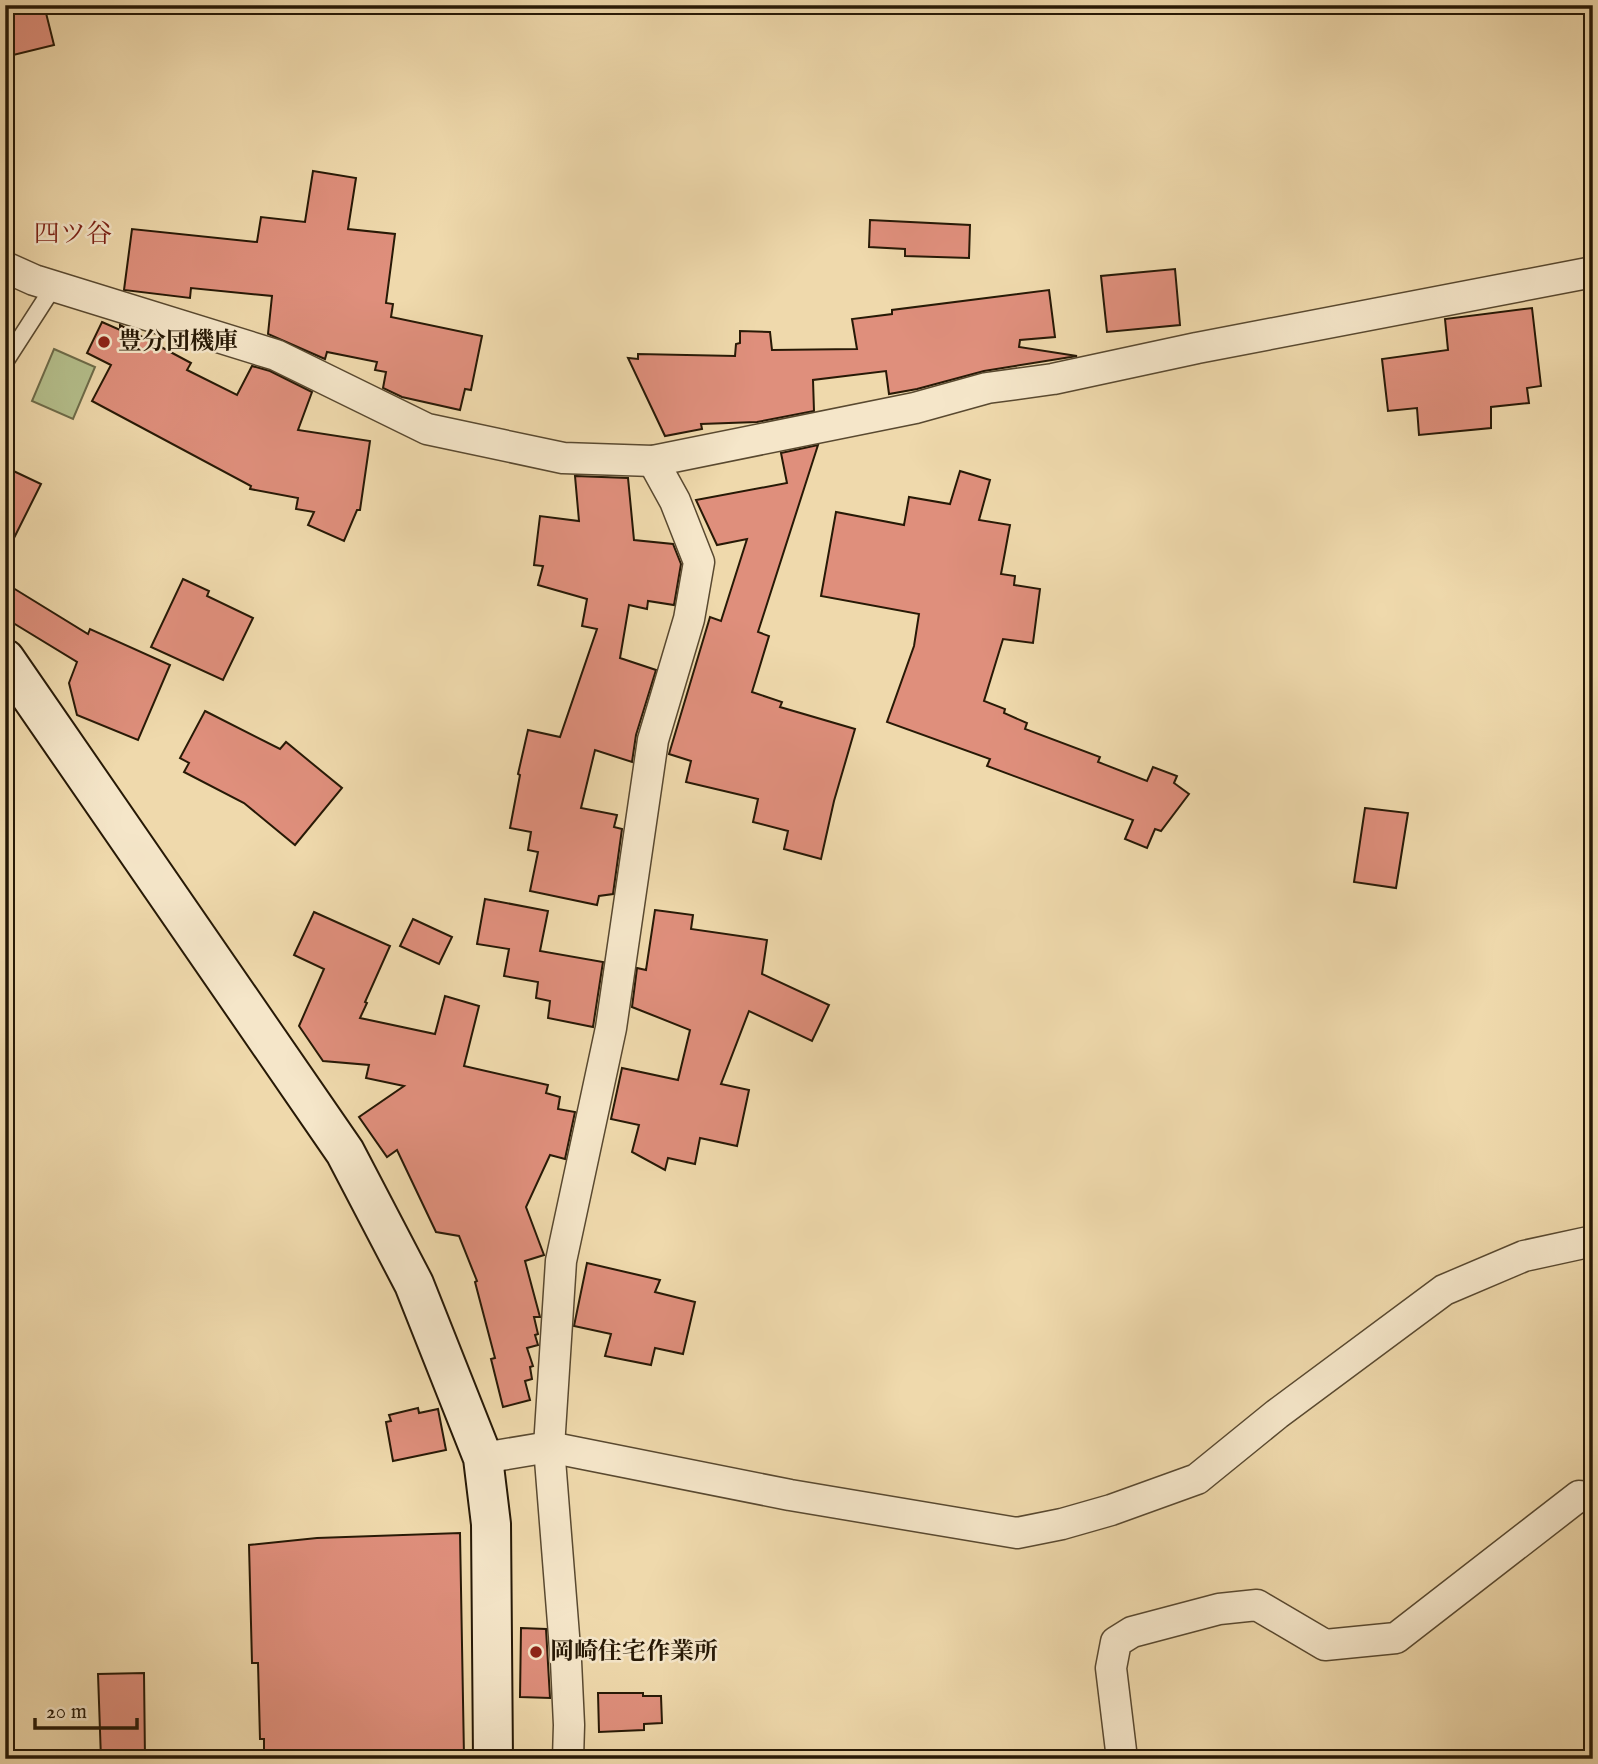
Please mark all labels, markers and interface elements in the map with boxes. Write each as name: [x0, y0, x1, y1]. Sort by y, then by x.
district label: 四ツ谷: [34, 218, 112, 251]
place label: 豊分団機庫: [118, 327, 238, 358]
marker: 豊分団機庫: [96, 334, 112, 350]
place label: 岡崎住宅作業所: [550, 1637, 718, 1668]
marker: 岡崎住宅作業所: [528, 1644, 544, 1660]
scale bar: [35, 1687, 136, 1731]
text: 20 m: [46, 1699, 87, 1726]

